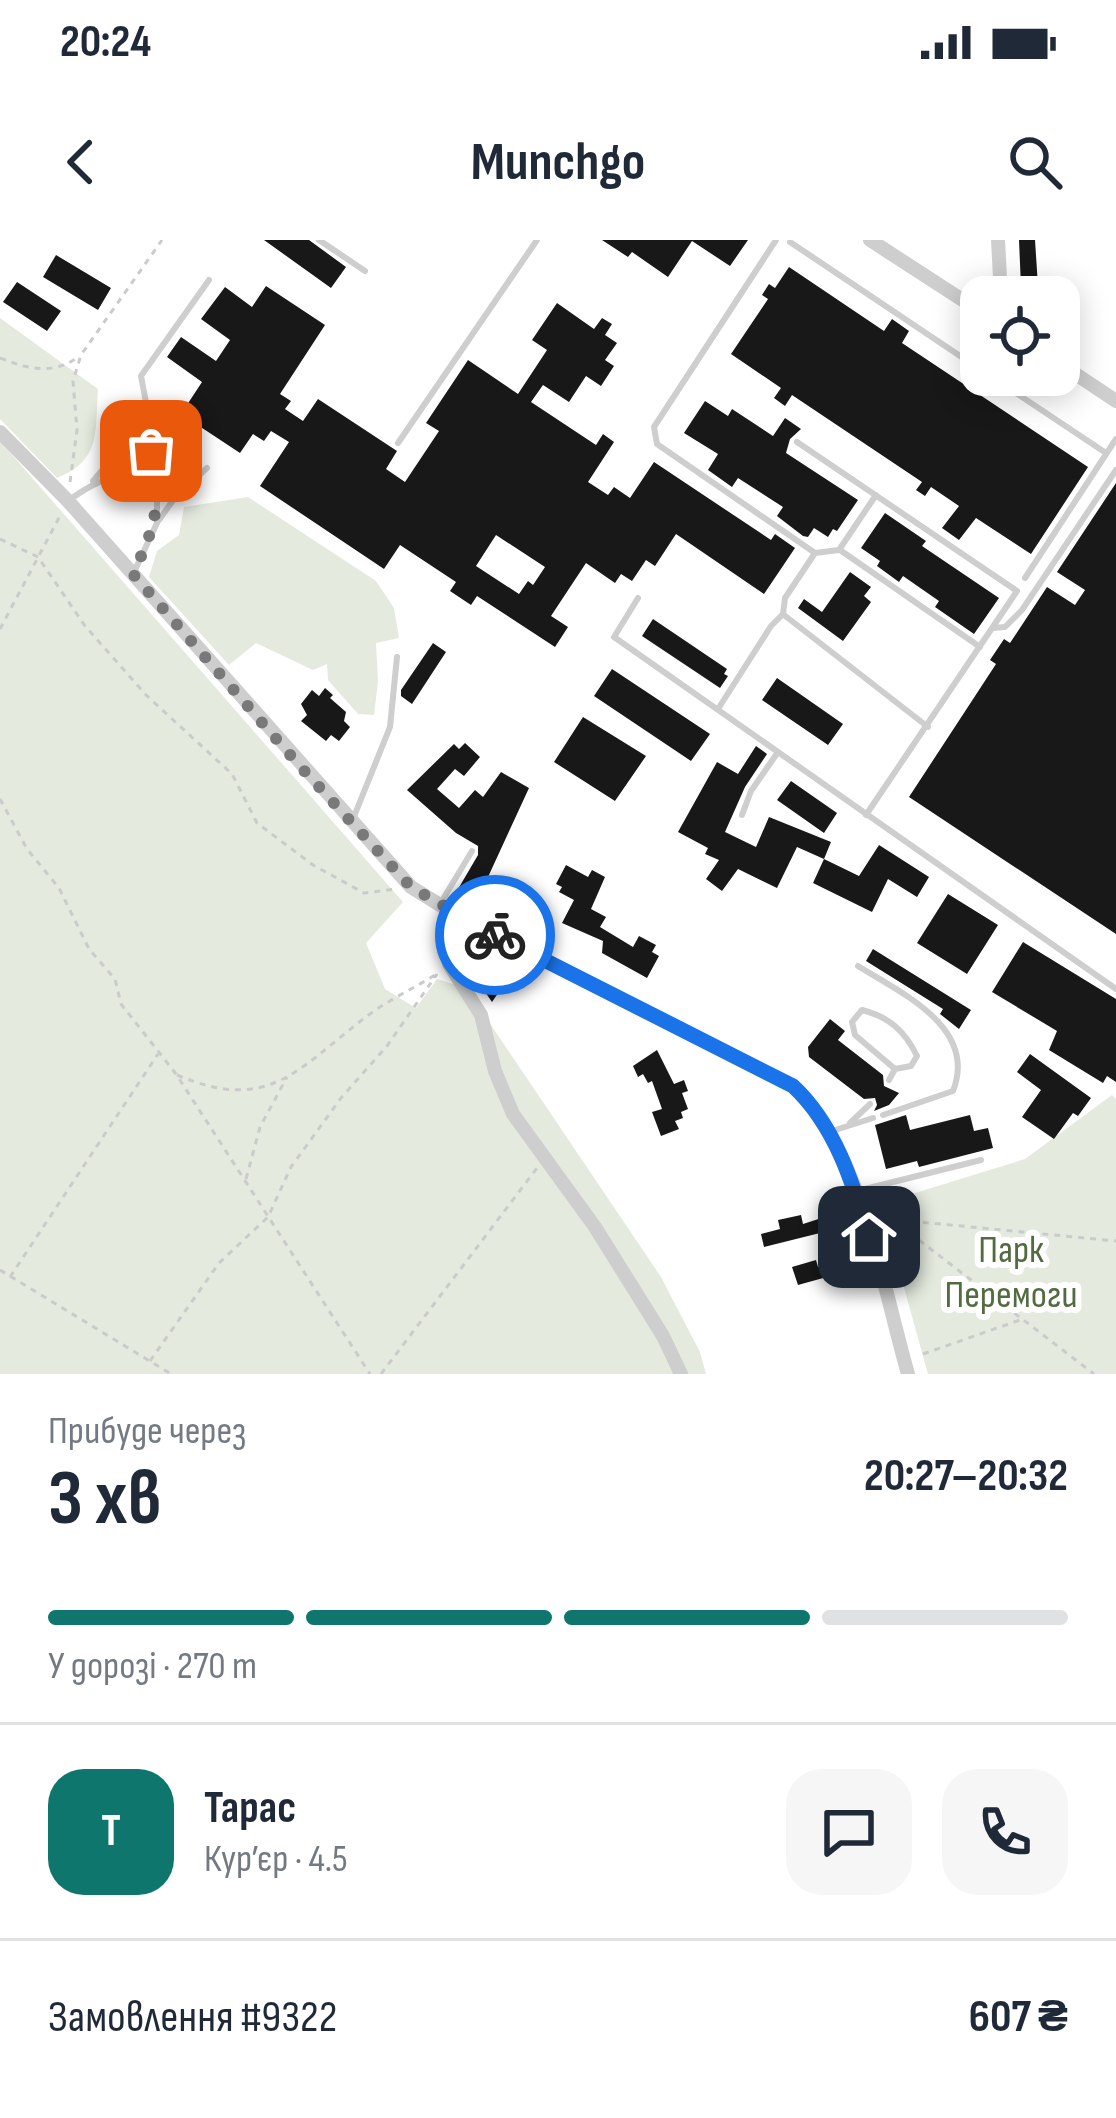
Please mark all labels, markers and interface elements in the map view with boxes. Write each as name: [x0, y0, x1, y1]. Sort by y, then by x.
text: 20:24: [60, 15, 151, 70]
icon: back: [48, 129, 114, 195]
icon: search: [1002, 129, 1068, 195]
text: Munchgo: [471, 130, 645, 195]
map controls: [960, 276, 1080, 396]
button: locate: [960, 276, 1080, 396]
pin: [100, 400, 202, 502]
icon: bag: [118, 418, 184, 484]
courier: [435, 875, 555, 995]
icon: bike: [462, 902, 528, 968]
pin: [818, 1186, 920, 1288]
icon: home: [836, 1204, 902, 1270]
park label: Парк Перемоги: [944, 1227, 1078, 1319]
text: Прибуде через: [48, 1408, 246, 1455]
text: 20:27–20:32: [864, 1449, 1068, 1504]
text: 3 хв: [48, 1453, 162, 1546]
text: У дорозі · 270 m: [48, 1643, 257, 1690]
button: chat: [786, 1769, 912, 1895]
button: phone: [942, 1769, 1068, 1895]
text: Тарас: [204, 1781, 296, 1836]
text: Т: [101, 1804, 121, 1859]
text: Кур’єр · 4.5: [204, 1836, 348, 1883]
text: Замовлення #9322: [48, 1990, 337, 2045]
text: 607 ₴: [969, 1990, 1068, 2045]

